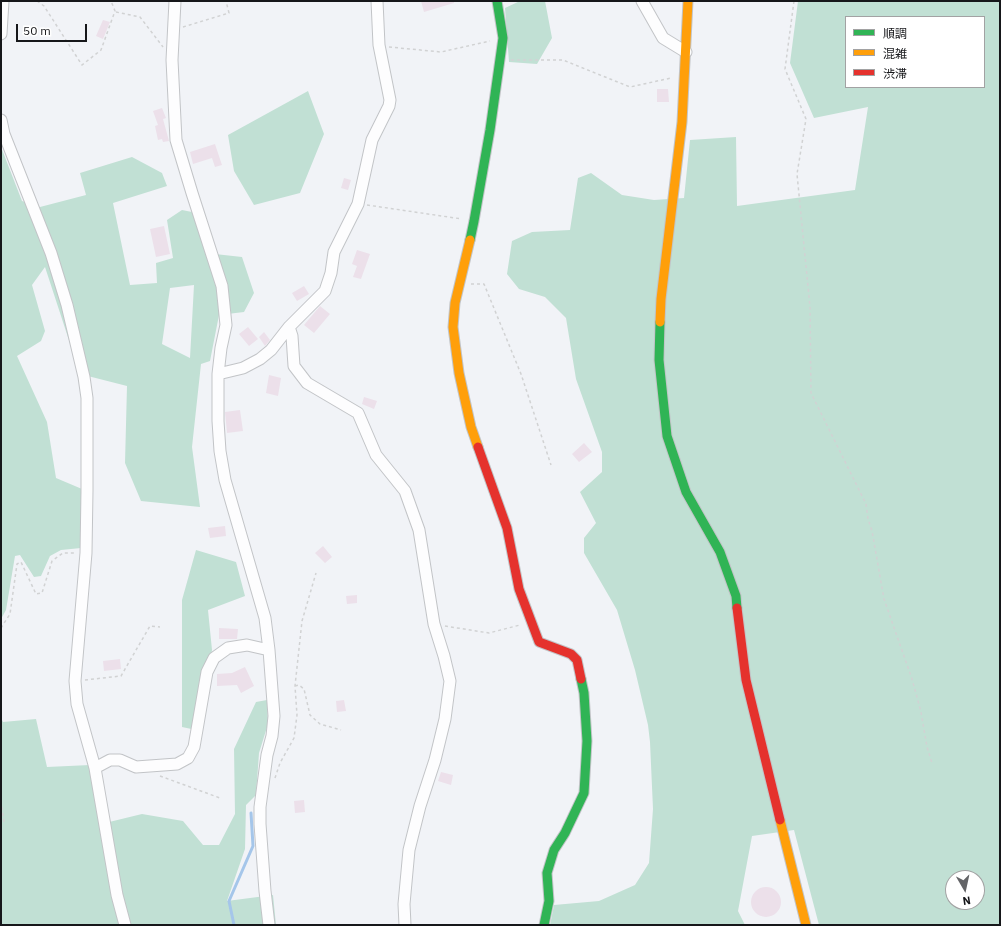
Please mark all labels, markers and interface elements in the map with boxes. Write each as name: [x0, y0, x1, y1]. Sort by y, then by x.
scale bar: [18, 16, 89, 42]
legend: [845, 16, 985, 88]
text: 50 m: [23, 23, 51, 38]
text: 順調: [883, 26, 907, 41]
text: 混雑: [883, 46, 907, 61]
text: 渋滞: [883, 66, 907, 81]
north arrow: [945, 870, 985, 910]
text: N: [962, 893, 972, 908]

